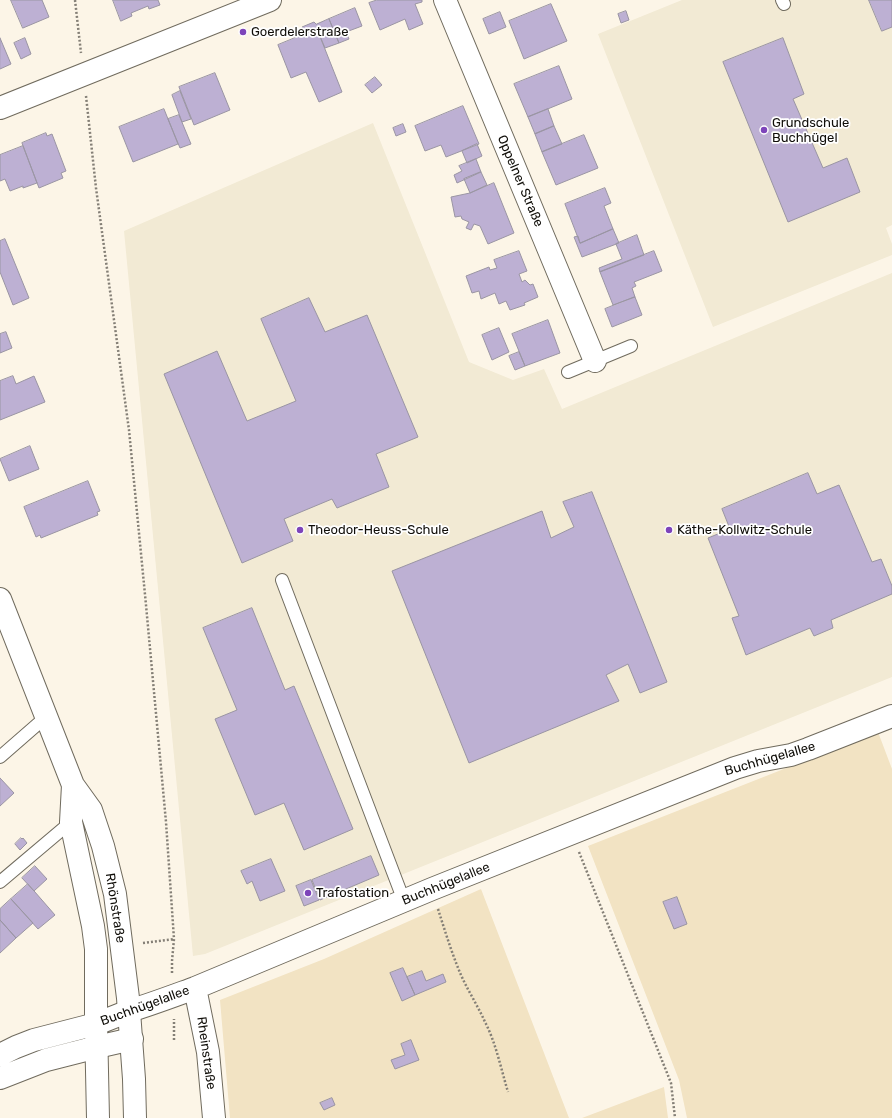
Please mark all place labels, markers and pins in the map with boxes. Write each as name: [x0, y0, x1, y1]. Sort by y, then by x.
place label: Goerdelerstraße: [251, 24, 348, 40]
marker: Goerdelerstraße: [238, 27, 248, 37]
place label: Grundschule Buchhügel: [772, 115, 849, 146]
marker: Grundschule Buchhügel: [759, 125, 769, 135]
place label: Theodor-Heuss-Schule: [308, 522, 449, 538]
place label: Käthe-Kollwitz-Schule: [677, 522, 812, 538]
marker: Theodor-Heuss-Schule: [295, 525, 305, 535]
marker: Käthe-Kollwitz-Schule: [664, 525, 674, 535]
place label: Trafostation: [316, 885, 389, 901]
marker: Trafostation: [303, 888, 313, 898]

